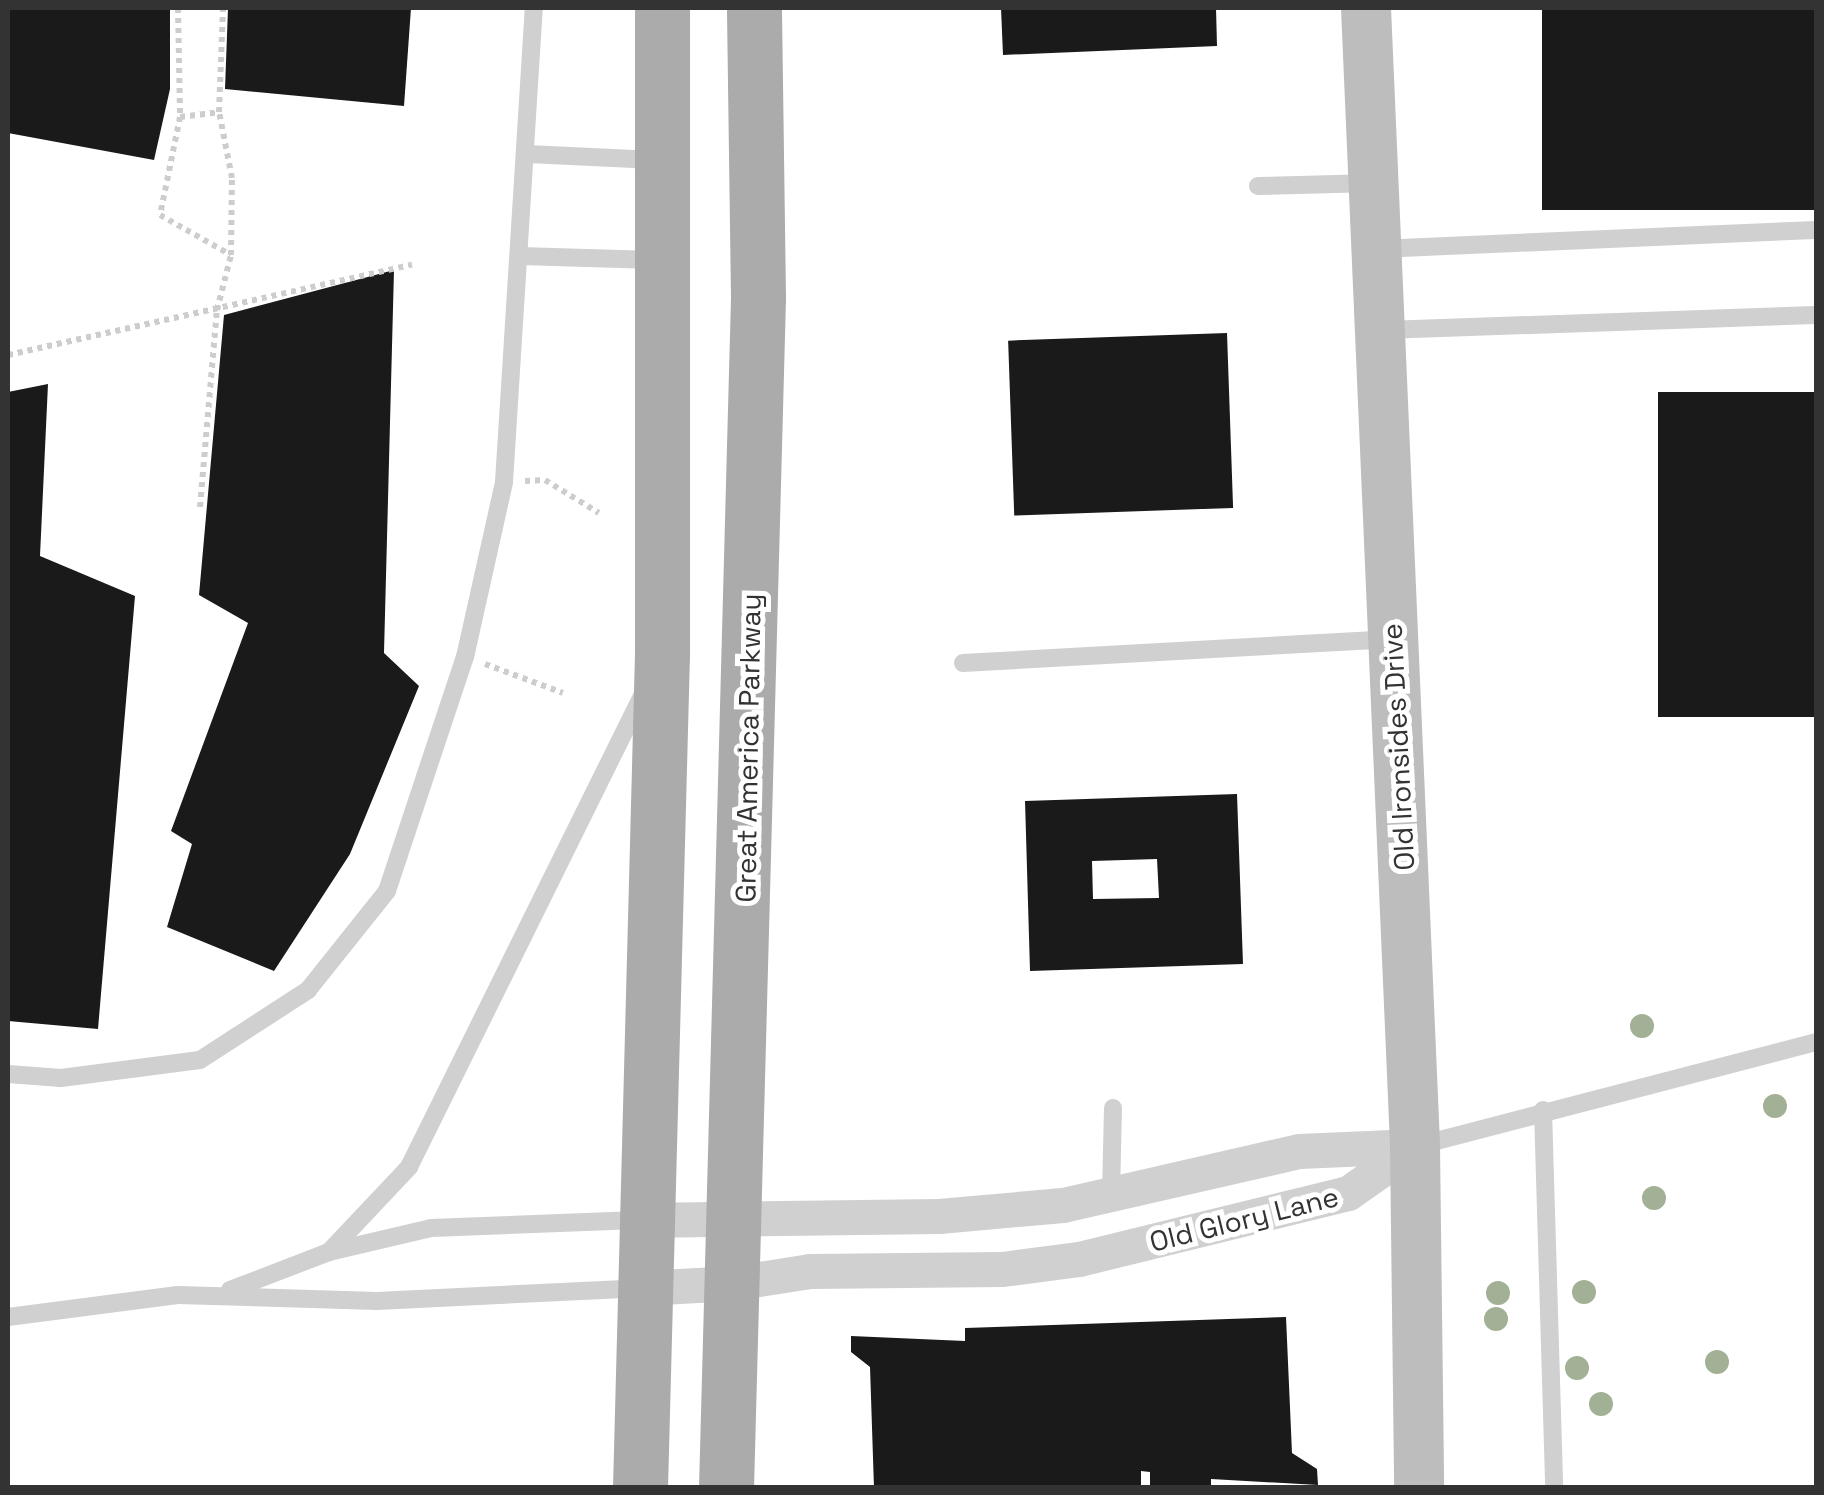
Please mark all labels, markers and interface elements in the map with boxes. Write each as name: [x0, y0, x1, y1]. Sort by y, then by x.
street label: Great America Parkway: [729, 593, 767, 903]
street label: Old Ironsides Drive: [1375, 623, 1421, 871]
street label: Old Glory Lane: [1146, 1179, 1342, 1259]

